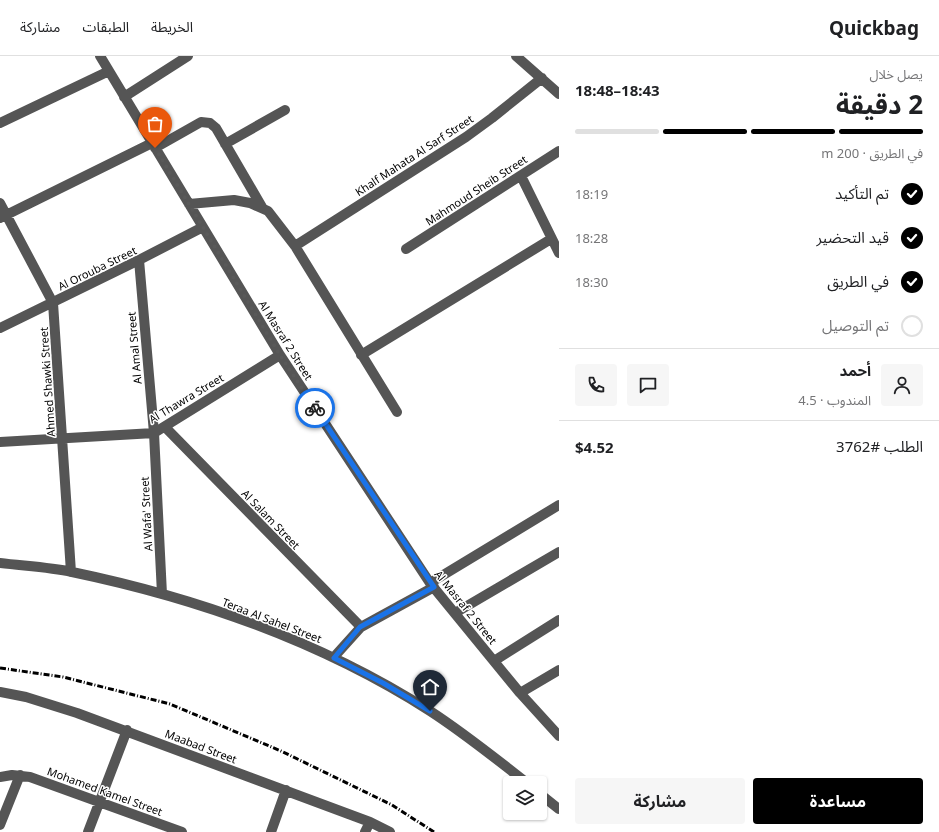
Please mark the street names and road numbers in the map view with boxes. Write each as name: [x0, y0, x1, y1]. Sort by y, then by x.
street label: Khalf Mahata Al Sarf Street: [352, 111, 476, 199]
street label: Mahmoud Sheib Street: [422, 151, 530, 229]
street label: Al Orouba Street: [55, 242, 139, 294]
street label: Al Masraf 2 Street: [255, 297, 317, 383]
street label: Al Amal Street: [123, 311, 145, 385]
street label: Ahmed Shawki Street: [36, 327, 58, 437]
street label: Al Thawra Street: [146, 370, 226, 426]
street label: Al Wafa' Street: [137, 476, 155, 552]
street label: Al Salam Street: [239, 486, 303, 552]
street label: Al Masraf 2 Street: [431, 567, 501, 647]
street label: Teraa Al Sahel Street: [220, 594, 324, 646]
street label: Maabad Street: [163, 725, 239, 767]
street label: Mohamed Kamel Street: [45, 763, 165, 819]

